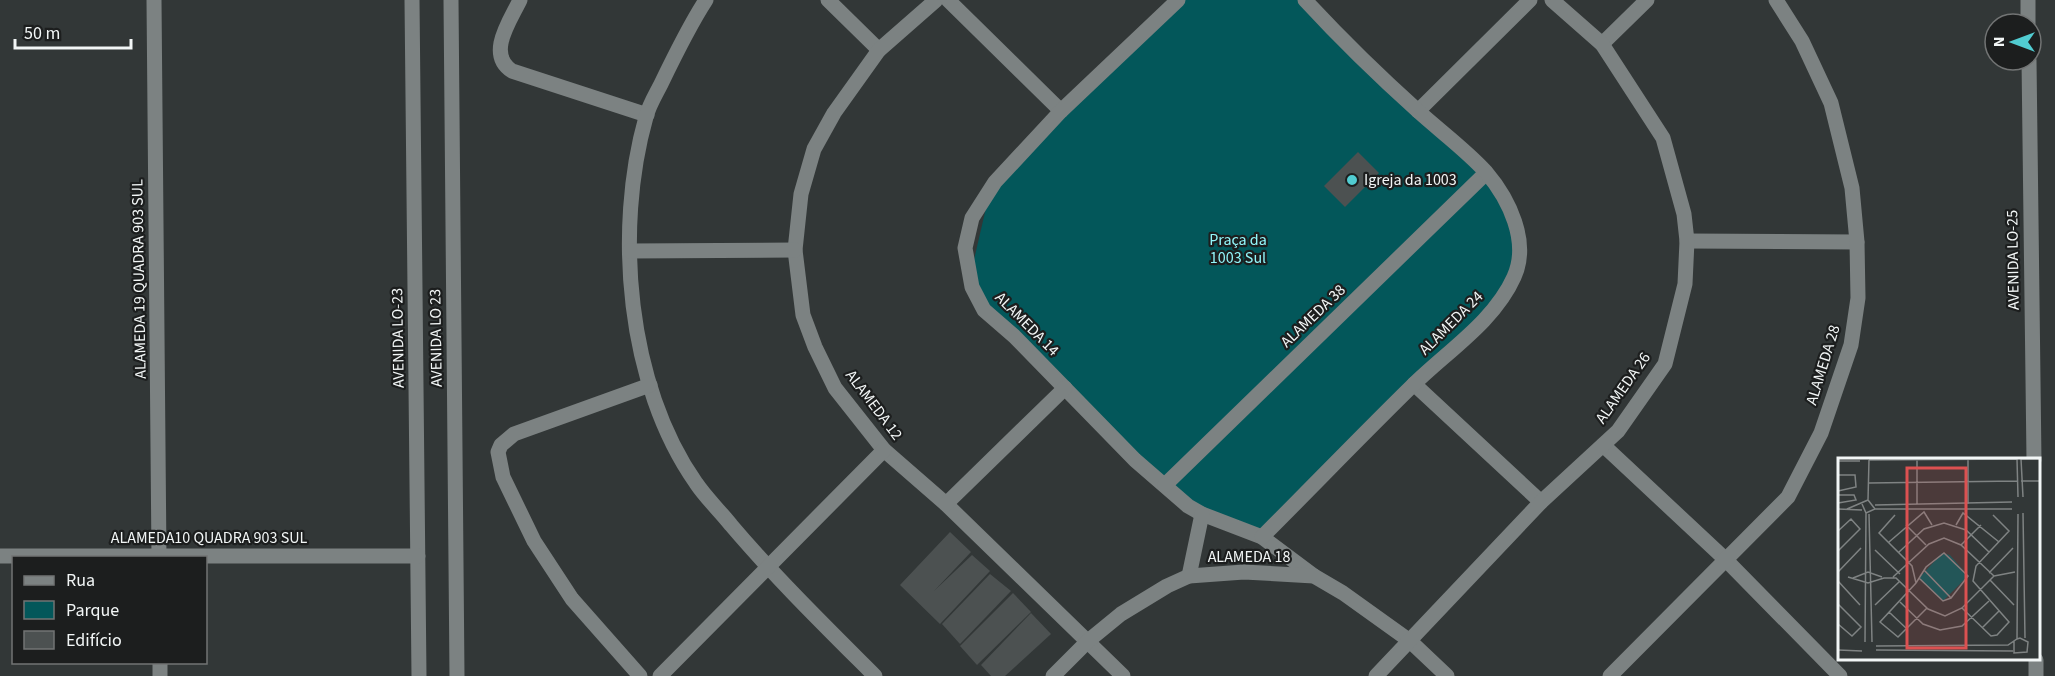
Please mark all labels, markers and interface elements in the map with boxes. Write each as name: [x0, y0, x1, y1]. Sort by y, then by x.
scale bar: [15, 12, 130, 50]
north arrow: [1983, 12, 2043, 72]
text: 50 m: [24, 21, 60, 46]
text: N: [1988, 37, 2010, 47]
place label: Igreja da 1003: [1364, 169, 1457, 191]
marker: Igreja da 1003: [1345, 173, 1359, 187]
street label: ALAMEDA 19 QUADRA 903 SUL: [126, 179, 152, 379]
street label: AVENIDA LO-25: [2001, 210, 2025, 310]
park label: Praça da 1003 Sul: [1209, 229, 1267, 269]
street label: ALAMEDA 38: [1276, 279, 1350, 353]
street label: ALAMEDA 24: [1414, 286, 1488, 360]
street label: ALAMEDA 14: [990, 287, 1064, 361]
street label: AVENIDA LO-23: [386, 288, 410, 388]
street label: AVENIDA LO 23: [424, 289, 448, 387]
street label: ALAMEDA 28: [1800, 322, 1846, 408]
street label: ALAMEDA 26: [1590, 348, 1656, 428]
street label: ALAMEDA 12: [840, 365, 908, 445]
inset map: [1838, 458, 2040, 661]
street label: ALAMEDA10 QUADRA 903 SUL: [111, 527, 308, 549]
street label: ALAMEDA 18: [1208, 546, 1290, 568]
legend: [12, 556, 207, 664]
text: Rua: [66, 568, 95, 593]
text: Parque: [66, 598, 119, 623]
text: Edifício: [66, 628, 122, 653]

